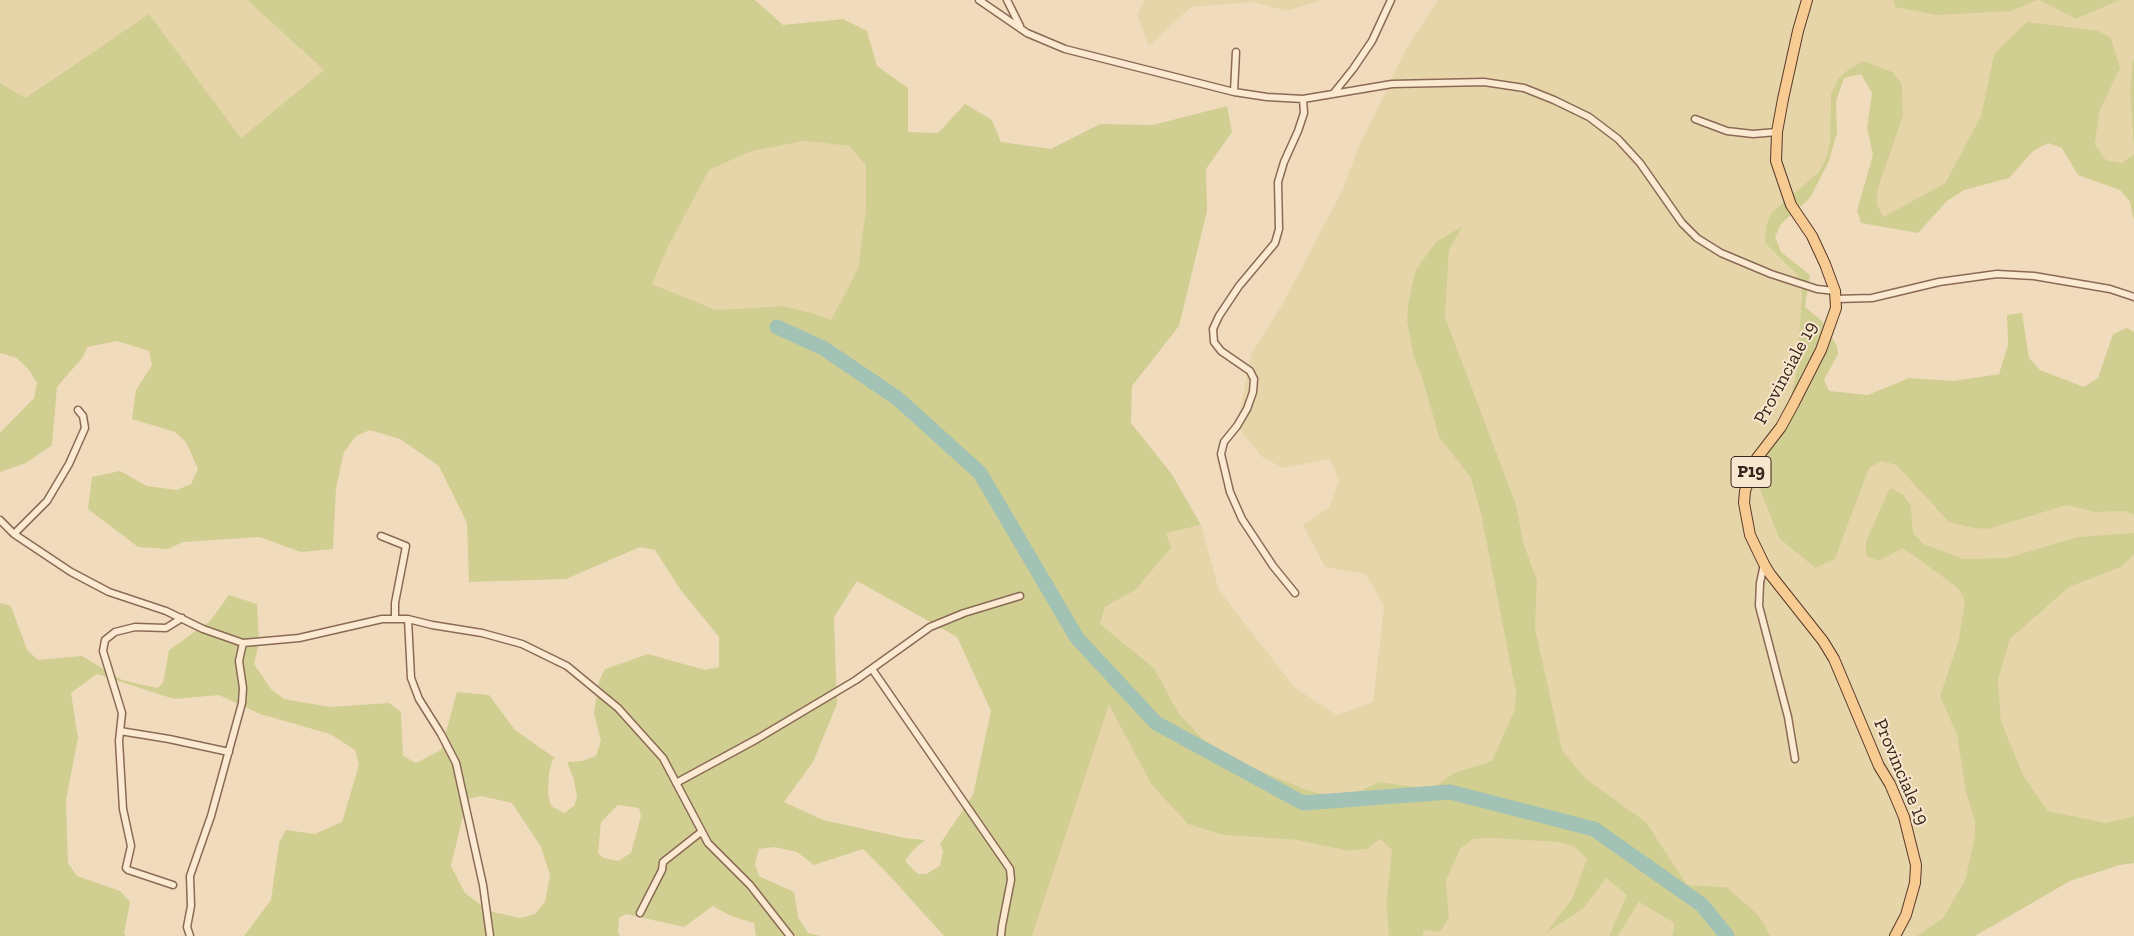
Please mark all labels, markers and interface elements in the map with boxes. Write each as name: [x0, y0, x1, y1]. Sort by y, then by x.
street label: Provinciale 19: [1749, 318, 1823, 428]
road number: P19: [1731, 457, 1771, 488]
street label: Provinciale 19: [1868, 715, 1934, 829]

